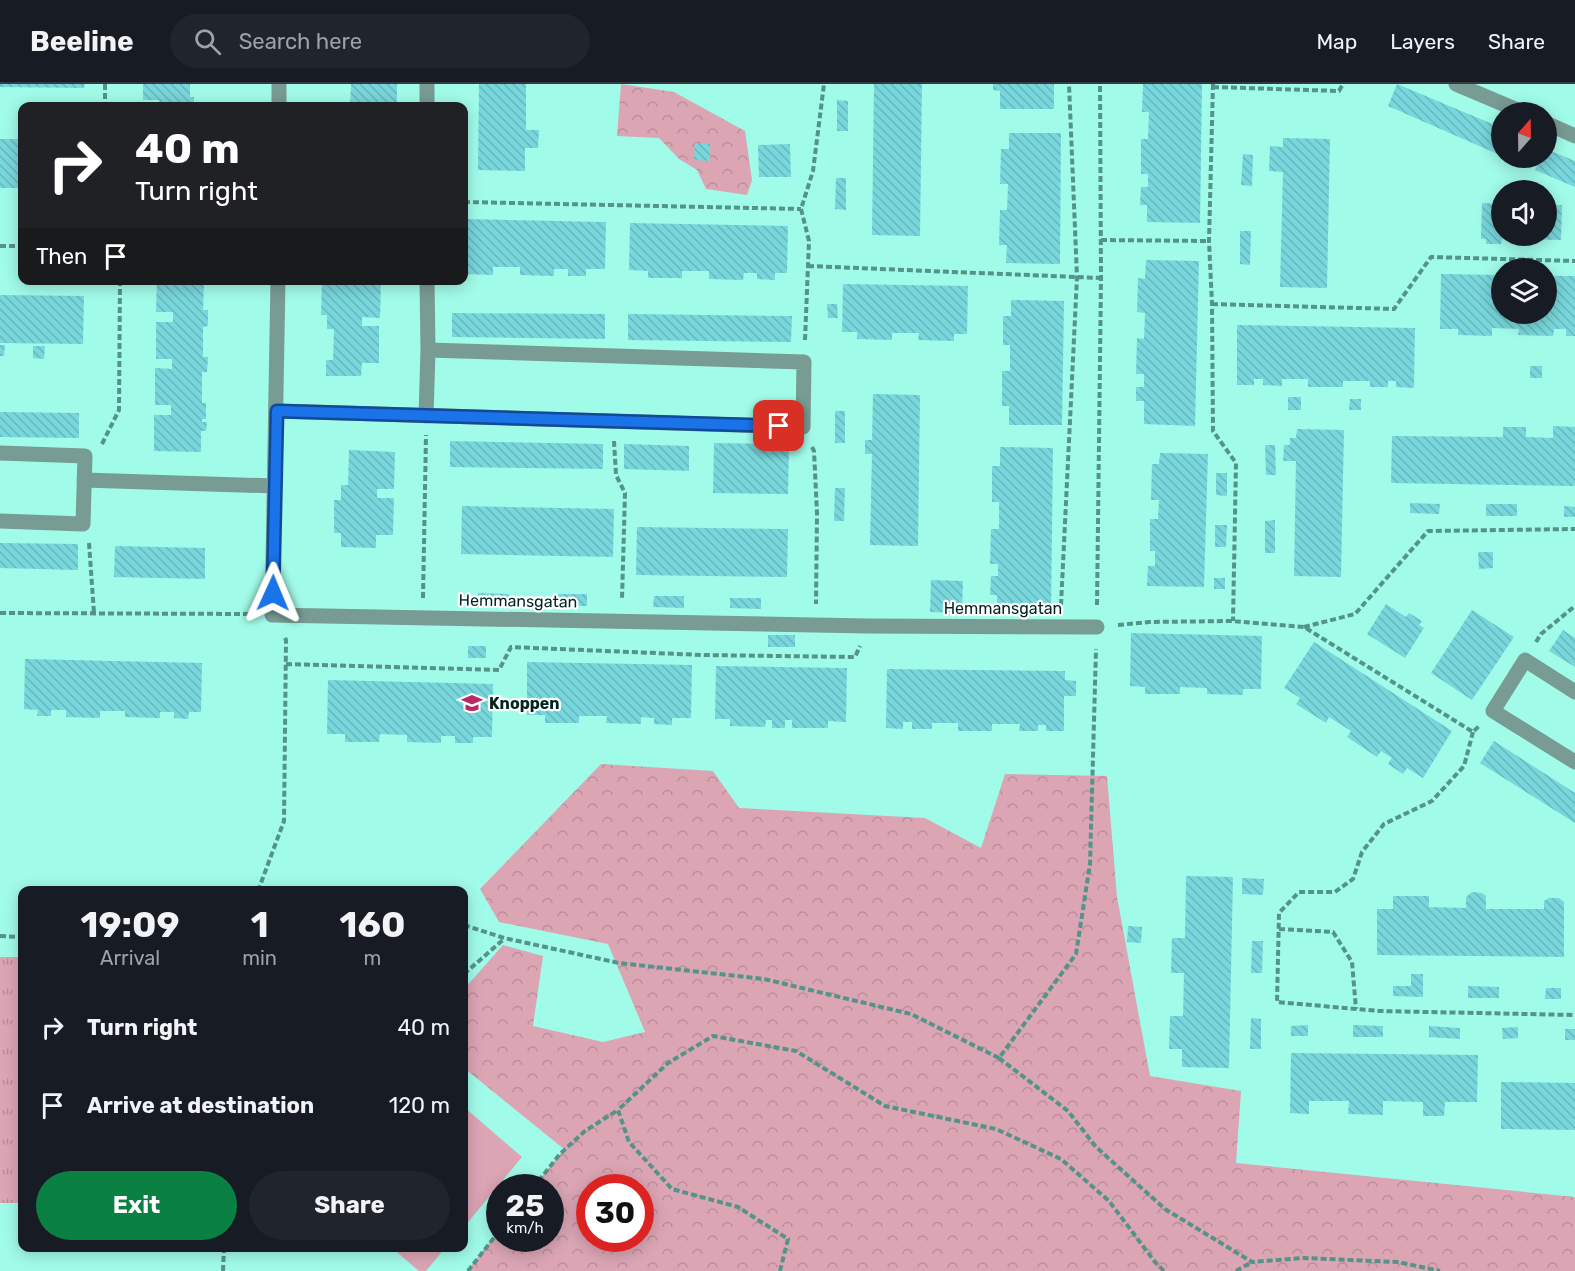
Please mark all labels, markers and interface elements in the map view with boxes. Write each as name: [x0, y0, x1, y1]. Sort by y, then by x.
search box: [170, 14, 590, 68]
text: Beeline: [30, 25, 134, 58]
icon: search: [191, 25, 224, 58]
text: Search here: [239, 28, 362, 55]
text: Map: [1316, 29, 1357, 54]
text: Layers: [1390, 29, 1455, 54]
text: Share: [1488, 29, 1545, 54]
north arrow: [1491, 102, 1557, 168]
map controls: [1491, 102, 1557, 324]
text: 40 m: [135, 124, 240, 174]
icon: right: [36, 126, 114, 204]
text: Turn right: [135, 175, 258, 207]
button: sound: [1491, 180, 1557, 246]
icon: arrive: [99, 240, 132, 273]
text: Then: [36, 243, 87, 270]
button: layers: [1491, 258, 1557, 324]
pin: [753, 400, 804, 451]
icon: arrive: [762, 409, 795, 442]
position arrow: [241, 561, 305, 625]
street label: Hemmansgatan: [459, 590, 577, 612]
street label: Hemmansgatan: [944, 599, 1062, 618]
school or university icon: Knoppen: [460, 691, 484, 715]
place label: Knoppen: [489, 694, 560, 713]
text: 19:09: [81, 903, 180, 946]
text: 1: [251, 903, 269, 946]
text: 160: [340, 903, 405, 946]
text: Arrival: [100, 946, 160, 970]
text: min: [242, 946, 277, 970]
text: m: [364, 946, 381, 970]
icon: right: [36, 1011, 69, 1044]
text: Turn right: [87, 1014, 197, 1041]
text: 40 m: [397, 1014, 450, 1041]
icon: arrive: [36, 1089, 69, 1122]
text: Arrive at destination: [87, 1092, 314, 1119]
text: 120 m: [389, 1092, 450, 1119]
button: Exit: [36, 1171, 237, 1240]
button: Share: [249, 1171, 450, 1240]
speed limit sign: 30: [576, 1174, 654, 1252]
text: 25: [506, 1188, 544, 1224]
text: km/h: [506, 1219, 544, 1237]

